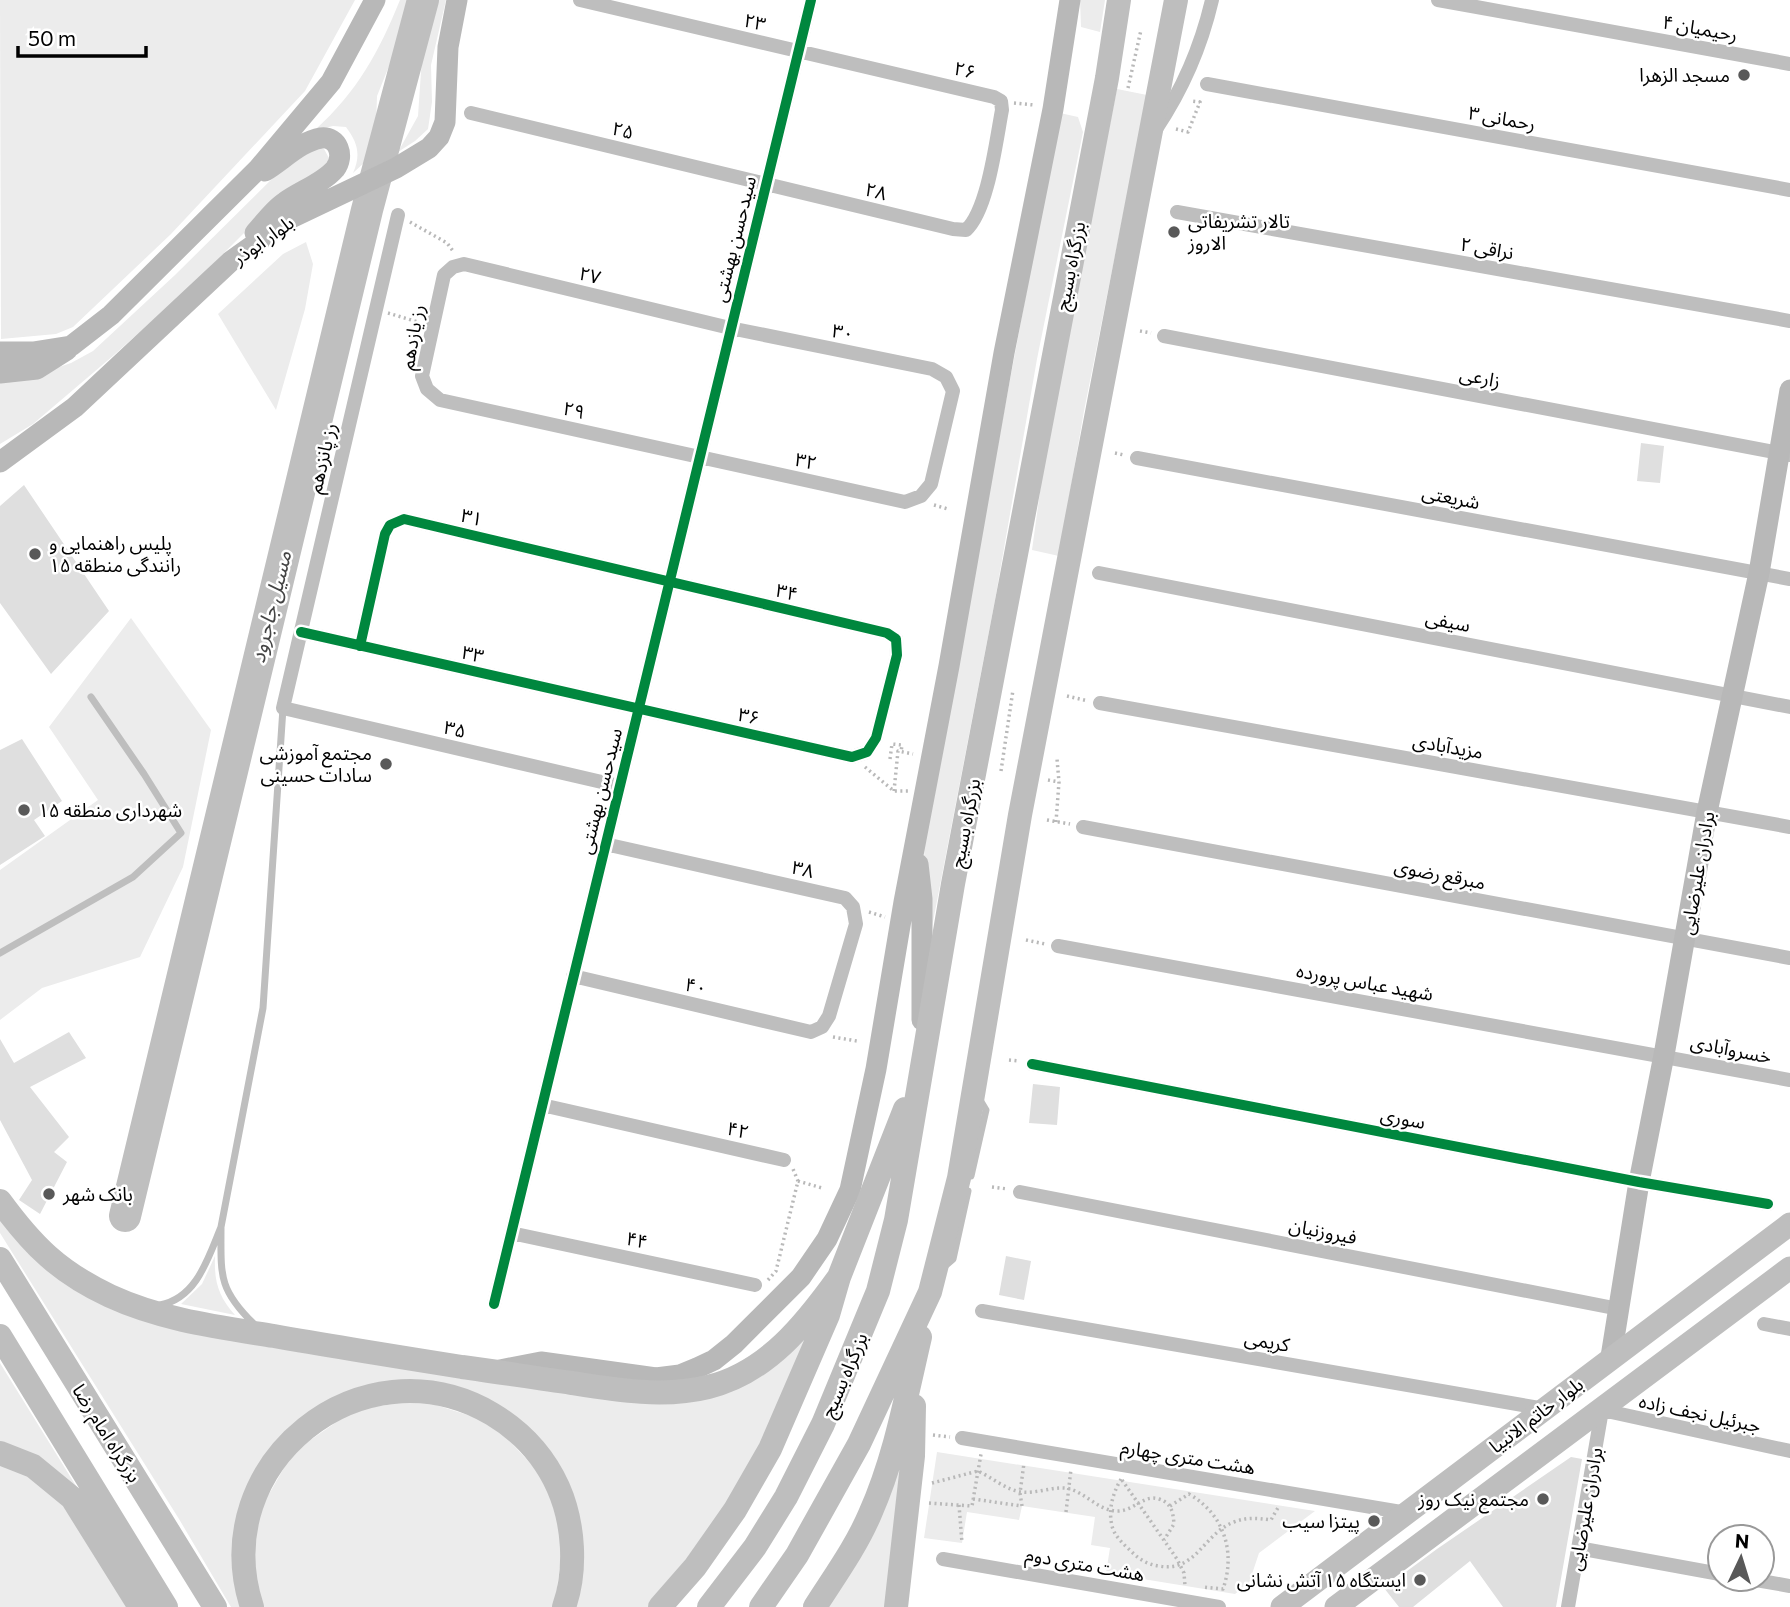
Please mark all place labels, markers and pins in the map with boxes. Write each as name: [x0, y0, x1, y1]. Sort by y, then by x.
place label: مسجد الزهرا: [1639, 63, 1730, 87]
marker: مسجد الزهرا: [1736, 67, 1752, 83]
place label: تالار تشریفاتی الاروز: [1187, 209, 1290, 255]
marker: تالار تشریفاتی الاروز: [1166, 224, 1182, 240]
place label: پلیس راهنمایی و رانندگی منطقه ۱۵: [49, 531, 181, 577]
marker: پلیس راهنمایی و رانندگی منطقه ۱۵: [27, 546, 43, 562]
place label: مجتمع آموزشی سادات حسینی: [259, 741, 372, 787]
marker: مجتمع آموزشی سادات حسینی: [378, 756, 394, 772]
place label: شهرداری منطقه ۱۵: [38, 798, 182, 822]
marker: شهرداری منطقه ۱۵: [16, 802, 32, 818]
place label: بانک شهر: [62, 1182, 133, 1206]
marker: بانک شهر: [41, 1186, 57, 1202]
place label: مجتمع نیک‌ روز: [1417, 1487, 1529, 1514]
marker: مجتمع نیک‌ روز: [1535, 1491, 1551, 1507]
place label: پیتزا سیب: [1282, 1509, 1360, 1534]
marker: پیتزا سیب: [1366, 1513, 1382, 1529]
place label: ایستگاه ۱۵ آتش نشانی: [1237, 1568, 1406, 1592]
marker: ایستگاه ۱۵ آتش نشانی: [1412, 1572, 1428, 1588]

